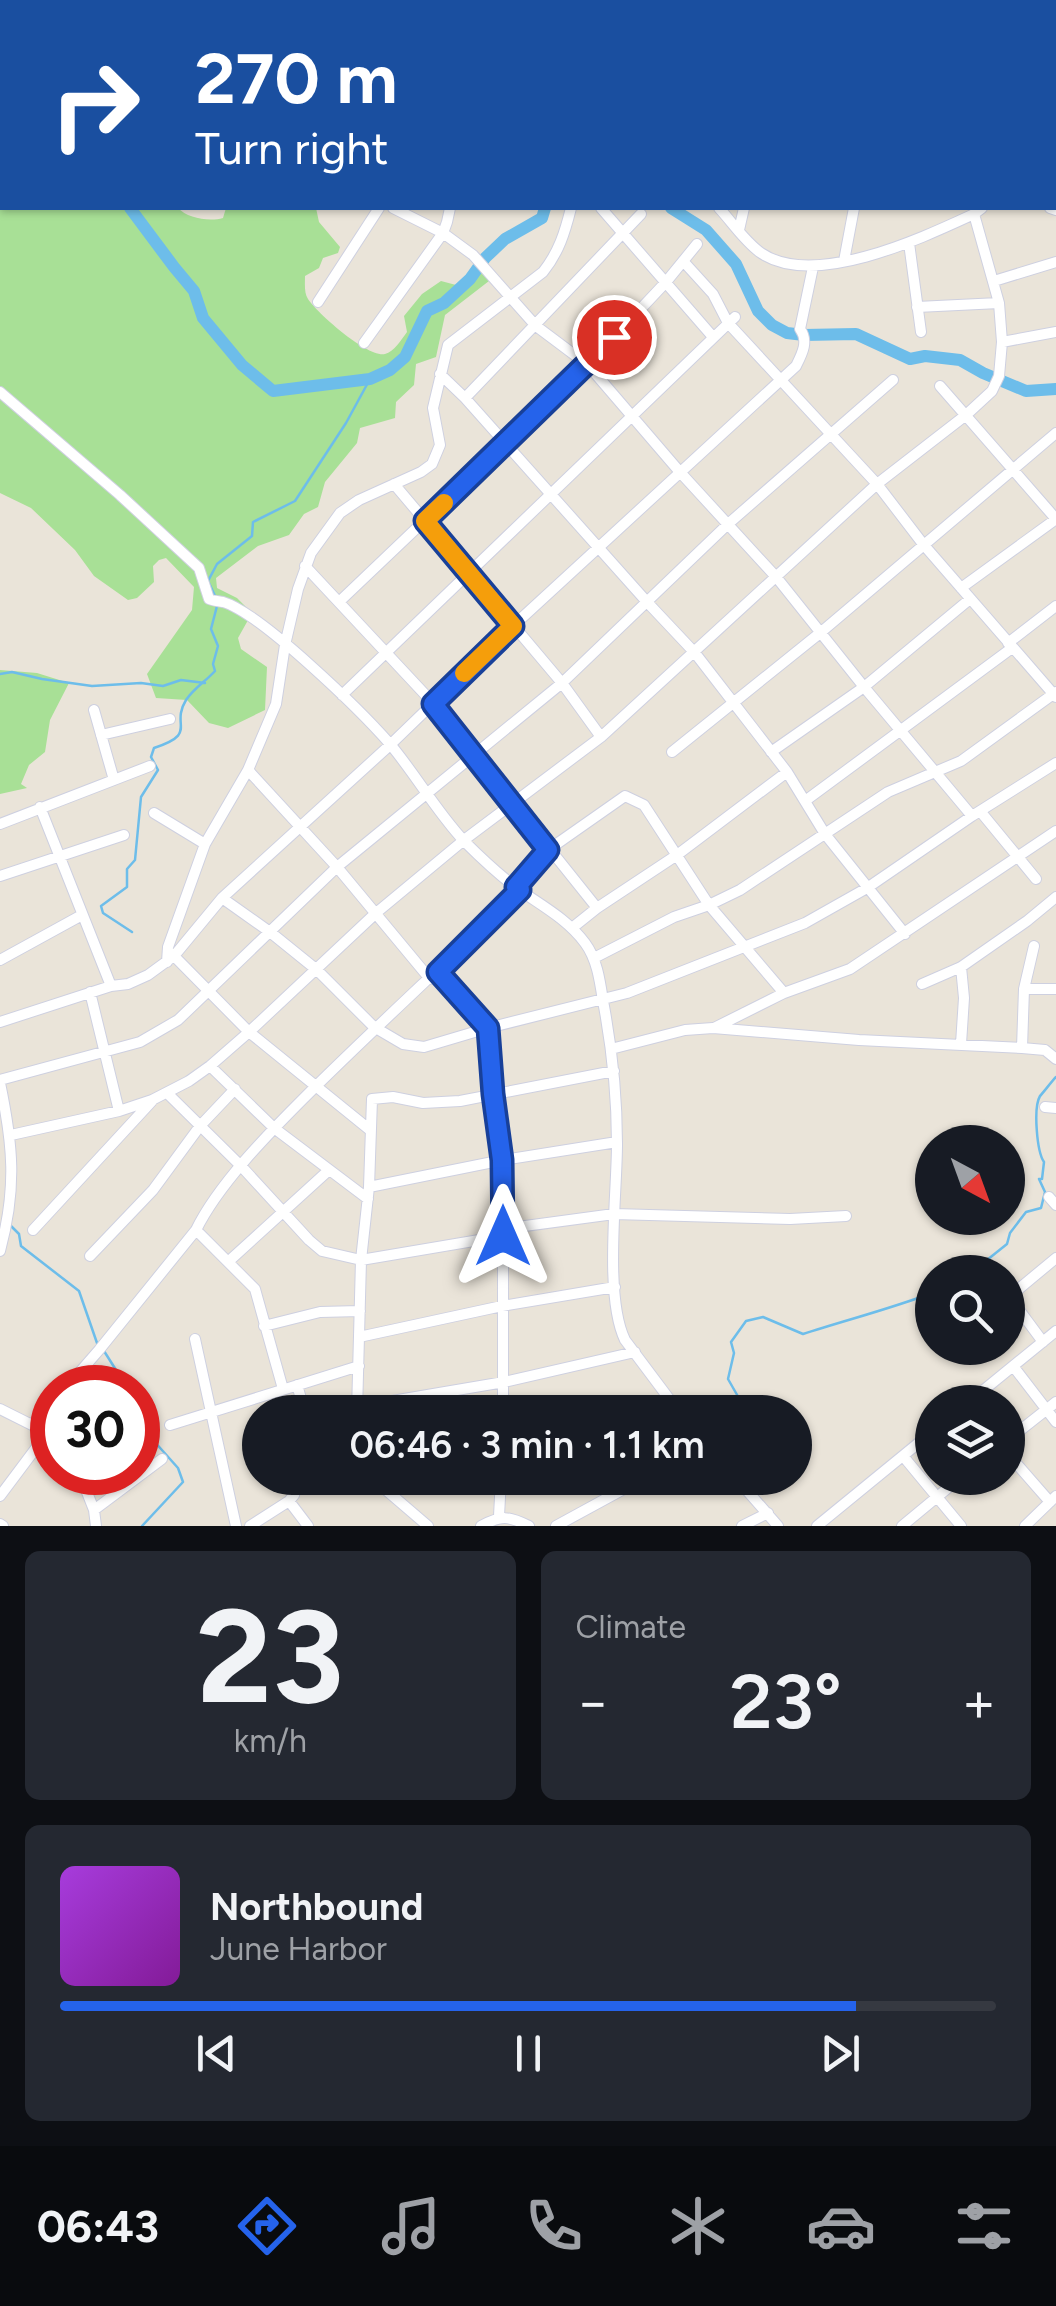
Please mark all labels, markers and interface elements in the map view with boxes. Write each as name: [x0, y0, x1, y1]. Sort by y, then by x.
text: 270 m: [195, 36, 398, 121]
icon: right: [30, 40, 160, 170]
text: Turn right: [195, 121, 388, 175]
pin: [572, 295, 657, 380]
icon: arrive: [587, 310, 642, 365]
north arrow: [915, 1125, 1025, 1235]
map controls: [915, 1125, 1025, 1495]
position arrow: [451, 1184, 555, 1288]
button: search: [915, 1255, 1025, 1365]
speed limit sign: 30: [30, 1365, 160, 1495]
button: layers: [915, 1385, 1025, 1495]
text: 06:46 · 3 min · 1.1 km: [349, 1422, 705, 1468]
text: 23: [196, 1579, 344, 1735]
text: Climate: [576, 1608, 686, 1646]
text: 23°: [730, 1657, 842, 1747]
text: −: [576, 1669, 610, 1735]
text: +: [962, 1669, 996, 1735]
text: km/h: [234, 1722, 307, 1760]
text: Northbound: [210, 1884, 423, 1930]
text: June Harbor: [210, 1930, 387, 1968]
icon: previous: [189, 2026, 244, 2081]
icon: pause: [501, 2026, 556, 2081]
icon: next: [813, 2026, 868, 2081]
icon: directions: [232, 2191, 302, 2261]
icon: music: [376, 2191, 446, 2261]
icon: phone: [519, 2191, 589, 2261]
icon: climate: [663, 2191, 733, 2261]
icon: car: [806, 2191, 876, 2261]
icon: filters: [949, 2191, 1019, 2261]
text: 06:43: [37, 2199, 159, 2253]

